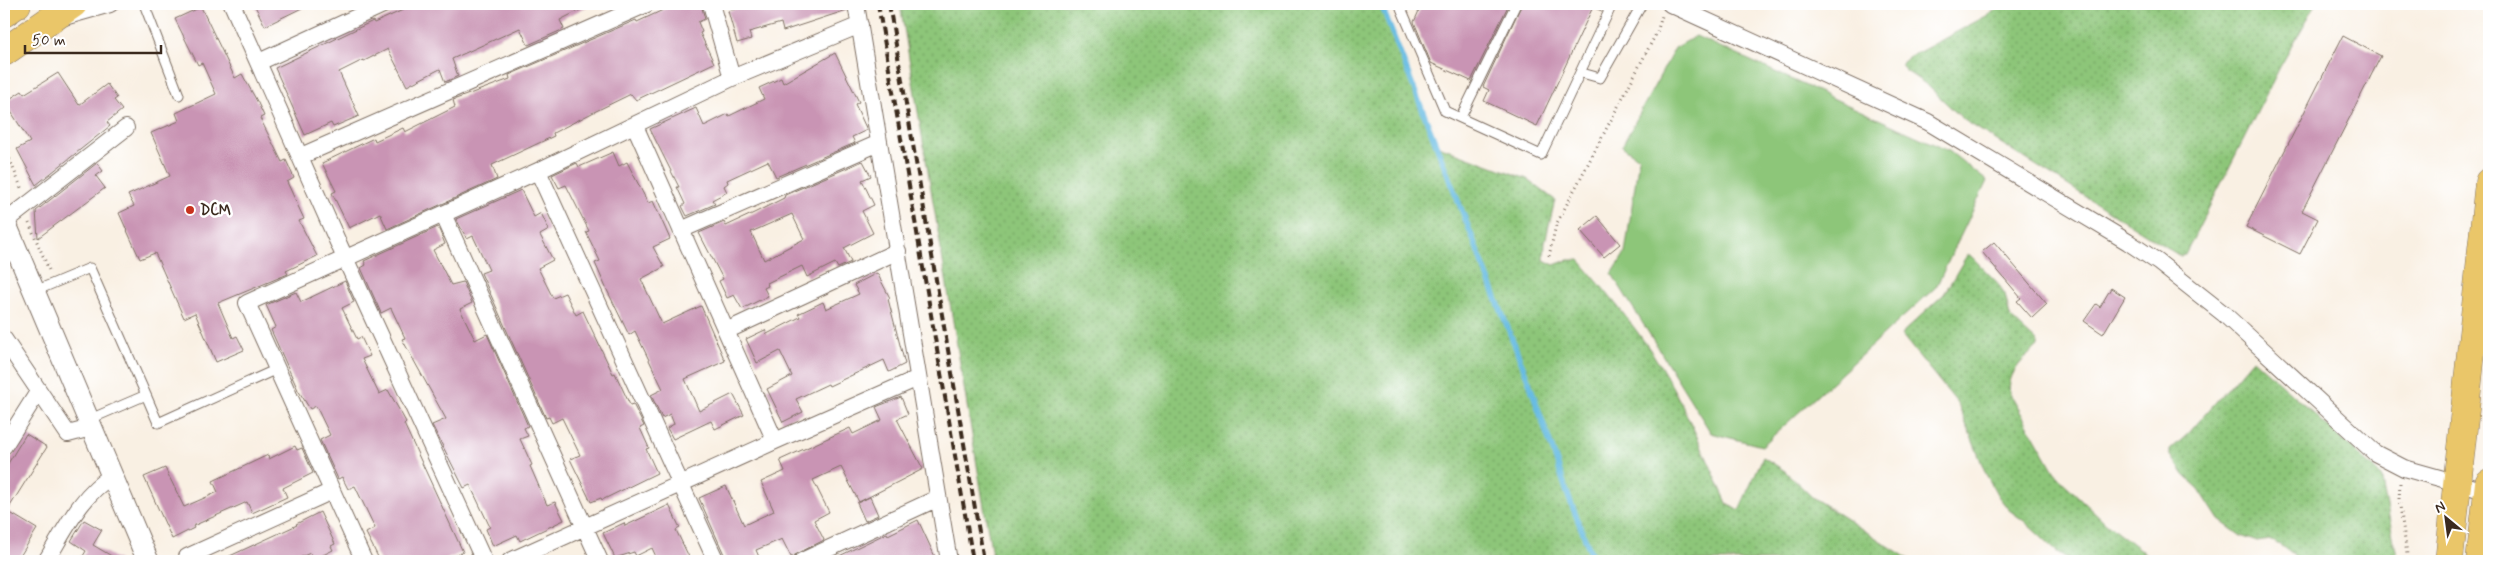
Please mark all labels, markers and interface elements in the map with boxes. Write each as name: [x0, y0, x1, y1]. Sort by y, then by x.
scale bar: [25, 22, 161, 54]
text: 50 m: [32, 31, 66, 51]
place label: DCM: [200, 201, 231, 221]
marker: DCM: [184, 204, 196, 216]
north arrow: [2420, 492, 2470, 542]
text: N: [2432, 497, 2449, 518]

